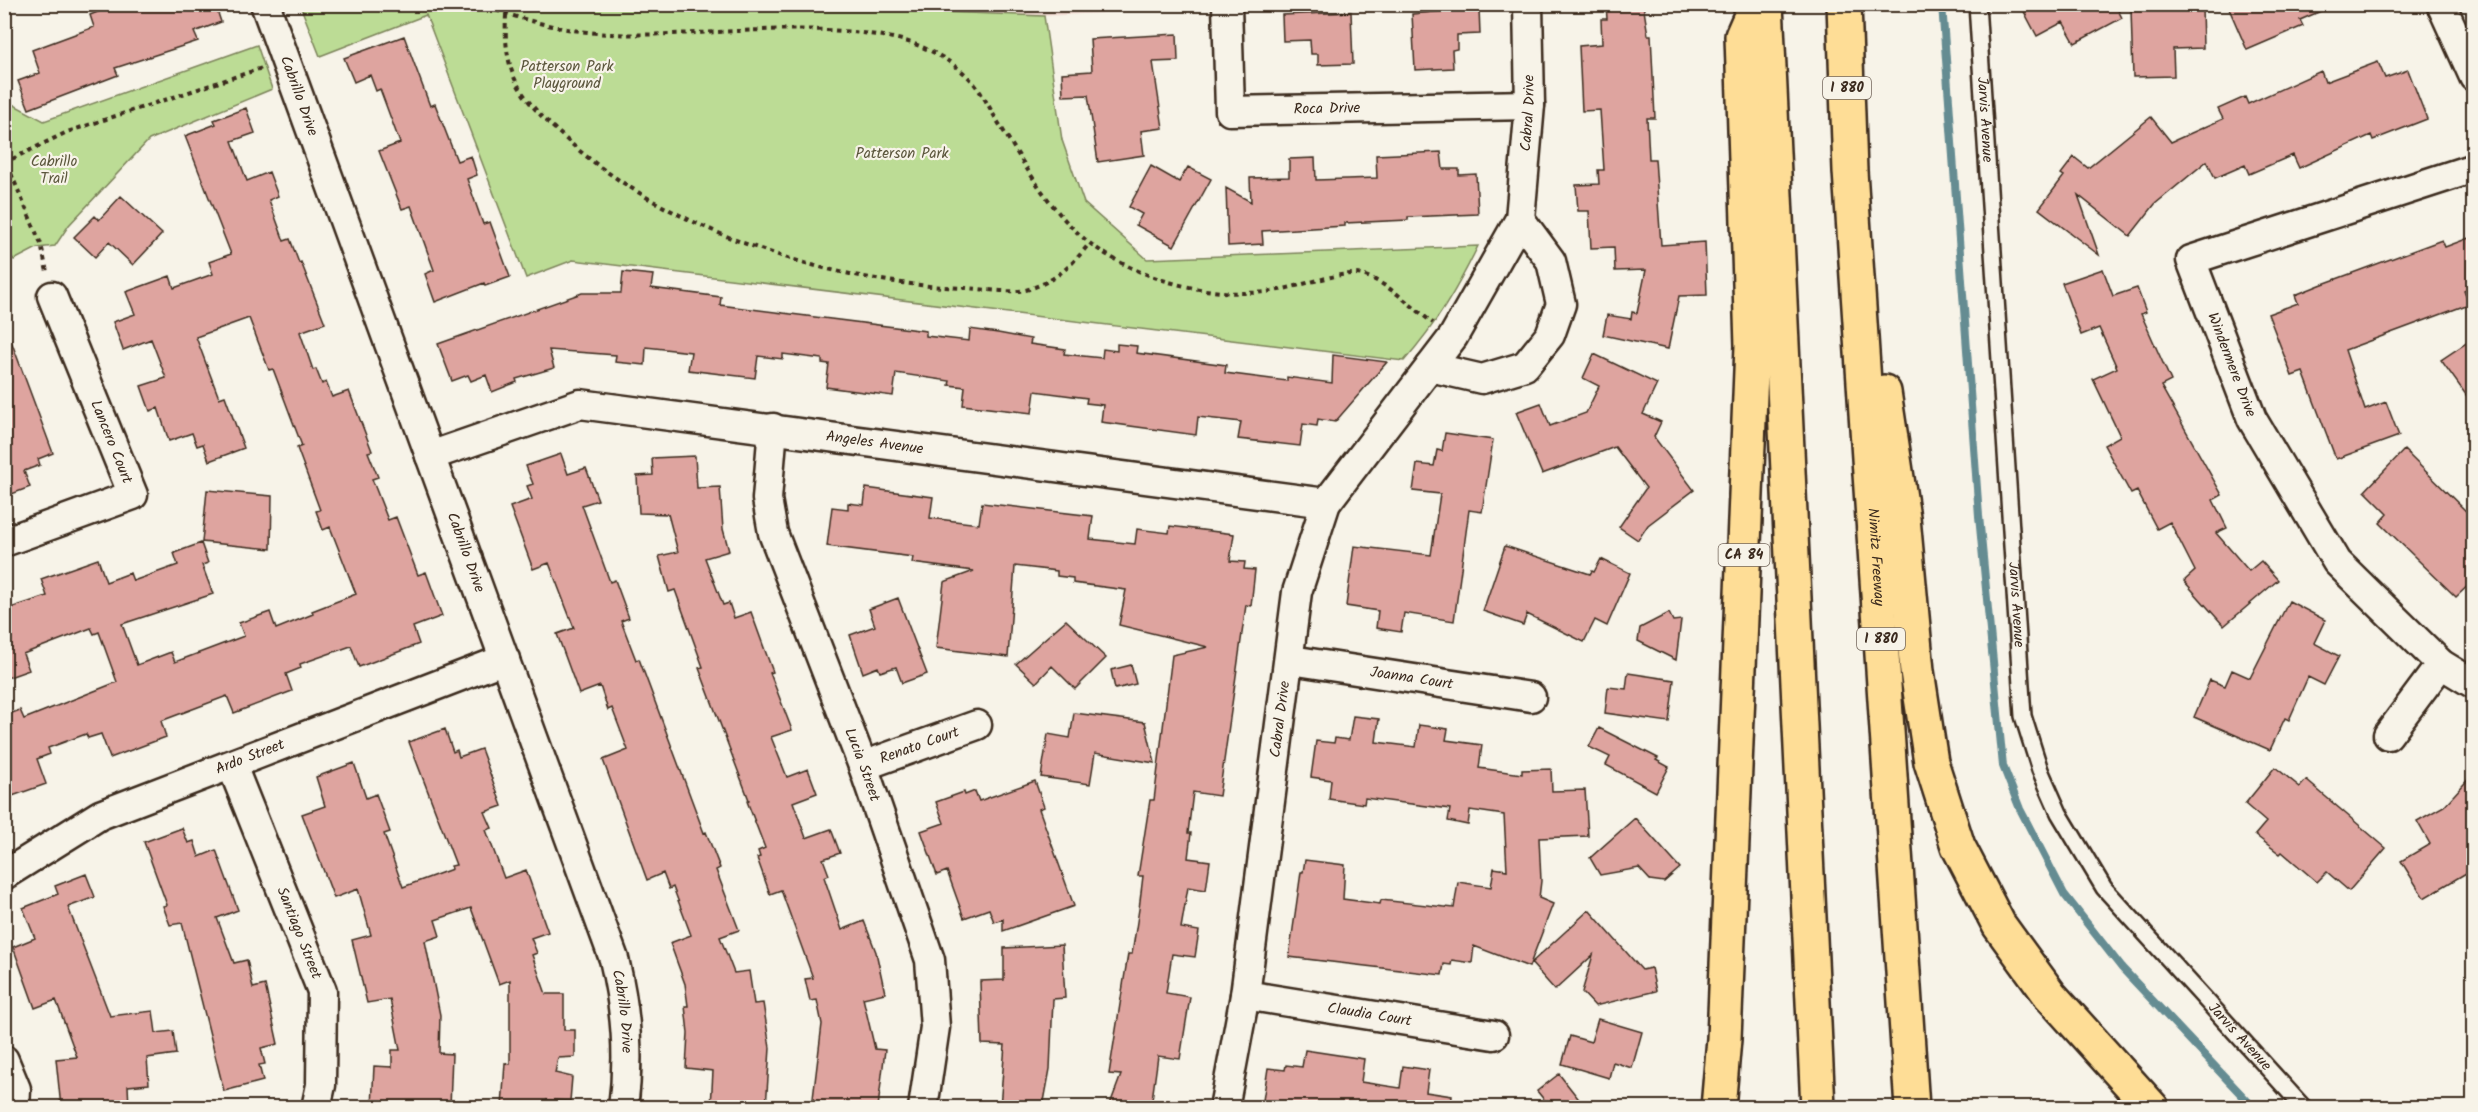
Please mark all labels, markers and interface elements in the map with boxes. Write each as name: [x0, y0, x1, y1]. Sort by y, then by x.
street label: Cabrillo Drive: [273, 52, 324, 140]
park label: Patterson Park Playground: [521, 55, 614, 96]
street label: Cabral Drive: [1514, 74, 1542, 152]
street label: Jarvis Avenue: [1970, 76, 1999, 163]
road number: I 880: [1823, 77, 1871, 99]
street label: Roca Drive: [1293, 96, 1361, 122]
park label: Patterson Park: [856, 142, 949, 166]
park label: Cabrillo Trail: [31, 150, 77, 191]
street label: Windermere Drive: [2200, 309, 2262, 421]
street label: Lancero Court: [83, 397, 139, 488]
street label: Angeles Avenue: [824, 425, 925, 461]
street label: Nimitz Freeway: [1860, 507, 1891, 608]
street label: Cabrillo Drive: [440, 509, 491, 596]
road number: CA 84: [1718, 544, 1770, 566]
street label: Jarvis Avenue: [2001, 561, 2031, 648]
road number: I 880: [1857, 628, 1905, 650]
street label: Joanna Court: [1368, 660, 1455, 697]
street label: Cabral Drive: [1264, 679, 1297, 759]
street label: Renato Court: [876, 720, 963, 771]
street label: Lucia Street: [837, 724, 886, 805]
street label: Ardo Street: [212, 733, 288, 781]
street label: Santiago Street: [270, 883, 328, 983]
street label: Cabrillo Drive: [605, 968, 638, 1054]
street label: Claudia Court: [1326, 996, 1413, 1034]
street label: Jarvis Avenue: [2202, 997, 2277, 1077]

